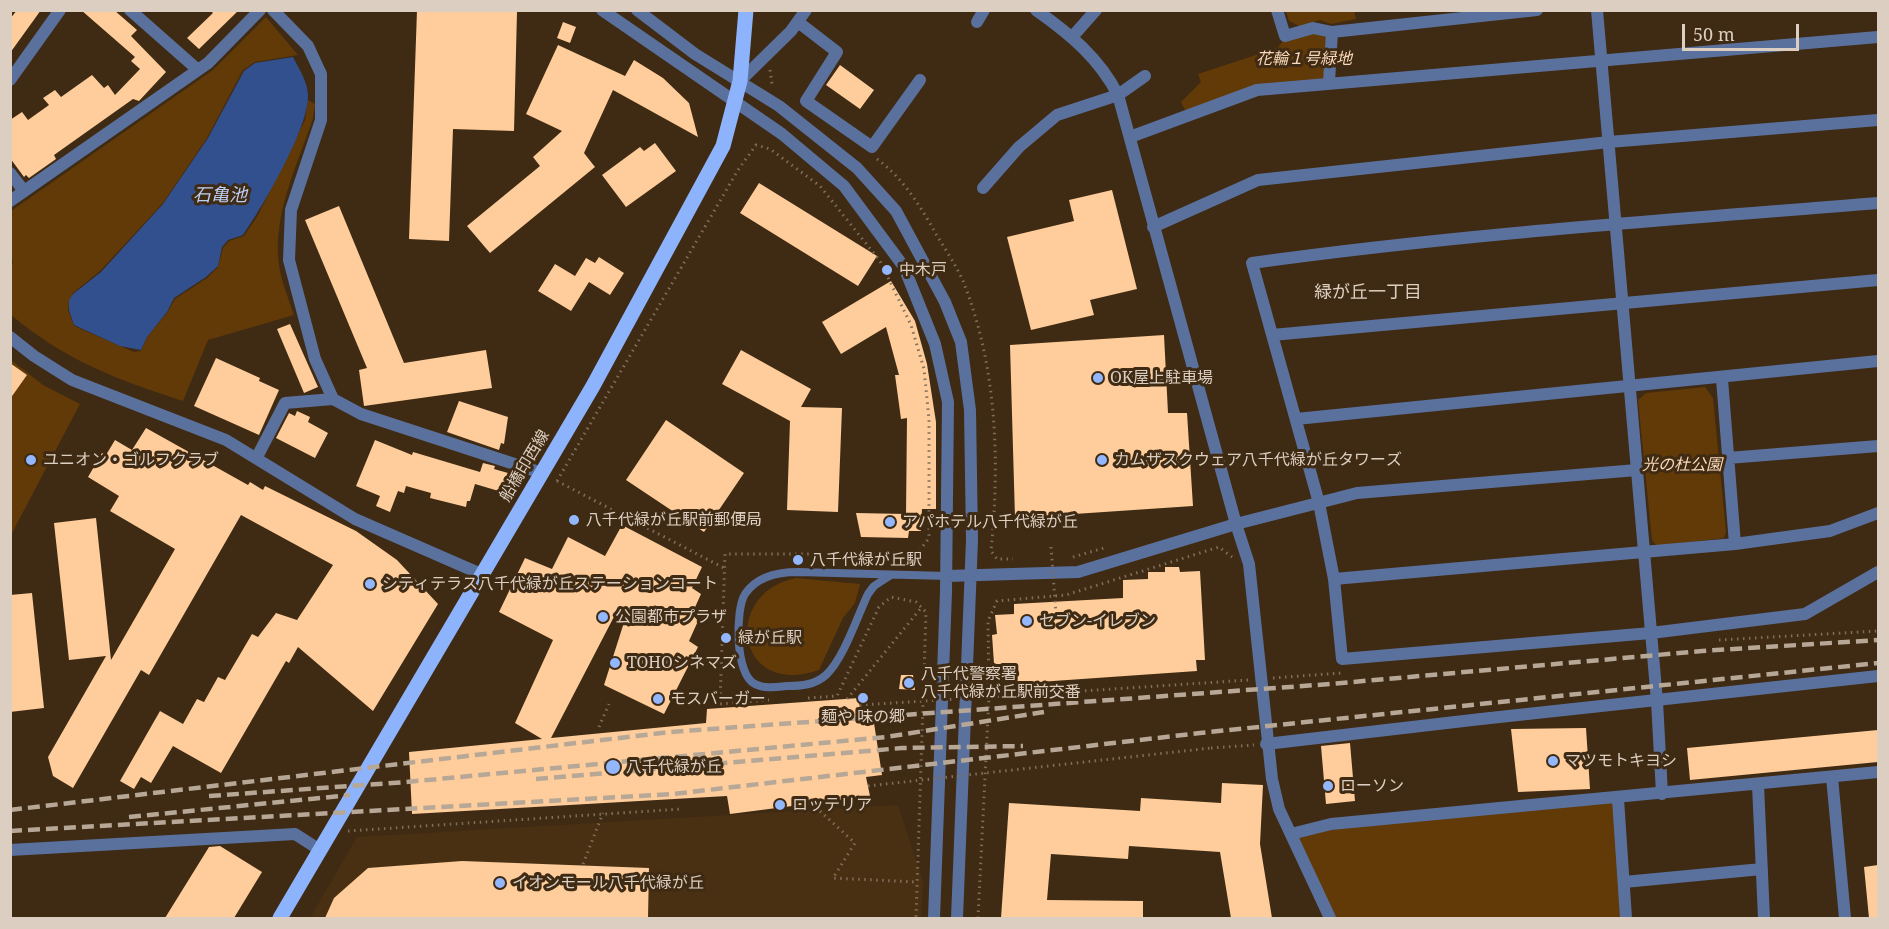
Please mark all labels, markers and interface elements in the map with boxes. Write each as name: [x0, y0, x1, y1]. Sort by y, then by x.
scale bar: [1685, 12, 1802, 50]
text: 50 m: [1693, 22, 1735, 46]
park label: 花輪１号緑地: [1256, 49, 1352, 69]
water label: 石亀池: [193, 185, 247, 207]
place label: 中木戸: [899, 260, 947, 280]
marker: 中木戸: [880, 263, 894, 277]
district label: 緑が丘一丁目: [1314, 282, 1422, 304]
place label: OK屋上駐車場: [1110, 368, 1213, 388]
marker: OK屋上駐車場: [1091, 371, 1105, 385]
street label: 船橋印西線: [496, 427, 554, 505]
place label: ユニオン・ゴルフクラブ: [43, 450, 219, 470]
place label: カムザスクウェア八千代緑が丘タワーズ: [1114, 450, 1402, 470]
marker: ユニオン・ゴルフクラブ: [24, 453, 38, 467]
marker: カムザスクウェア八千代緑が丘タワーズ: [1095, 453, 1109, 467]
park label: 光の杜公園: [1642, 455, 1722, 475]
place label: 八千代緑が丘駅前郵便局: [586, 510, 762, 530]
place label: アパホテル八千代緑が丘: [902, 512, 1078, 532]
marker: 八千代緑が丘駅前郵便局: [567, 513, 581, 527]
marker: アパホテル八千代緑が丘: [883, 515, 897, 529]
place label: 八千代緑が丘駅: [810, 550, 922, 570]
marker: 八千代緑が丘駅: [791, 553, 805, 567]
place label: シティテラス八千代緑が丘ステーションコート: [382, 574, 718, 594]
marker: シティテラス八千代緑が丘ステーションコート: [363, 577, 377, 591]
place label: 公園都市プラザ: [615, 607, 727, 627]
marker: 公園都市プラザ: [596, 610, 610, 624]
place label: セブン-イレブン: [1039, 611, 1156, 631]
marker: セブン-イレブン: [1020, 614, 1034, 628]
place label: 緑が丘駅: [738, 628, 802, 648]
marker: 緑が丘駅: [719, 631, 733, 645]
place label: TOHOシネマズ: [627, 653, 737, 673]
marker: TOHOシネマズ: [608, 656, 622, 670]
place label: 八千代警察署 八千代緑が丘駅前交番: [921, 664, 1081, 702]
marker: 八千代警察署 八千代緑が丘駅前交番: [902, 676, 916, 690]
place label: モスバーガー: [670, 689, 766, 709]
marker: 麺や 味の郷: [856, 691, 870, 705]
marker: モスバーガー: [651, 692, 665, 706]
place label: 麺や 味の郷: [821, 707, 905, 727]
place label: マツモトキヨシ: [1565, 751, 1677, 771]
marker: マツモトキヨシ: [1546, 754, 1560, 768]
place label: 八千代緑が丘: [626, 757, 722, 777]
marker: 八千代緑が丘: [604, 758, 622, 776]
place label: ローソン: [1340, 776, 1404, 796]
marker: ローソン: [1321, 779, 1335, 793]
place label: ロッテリア: [792, 795, 872, 815]
marker: ロッテリア: [773, 798, 787, 812]
place label: イオンモール八千代緑が丘: [512, 873, 704, 893]
marker: イオンモール八千代緑が丘: [493, 876, 507, 890]

